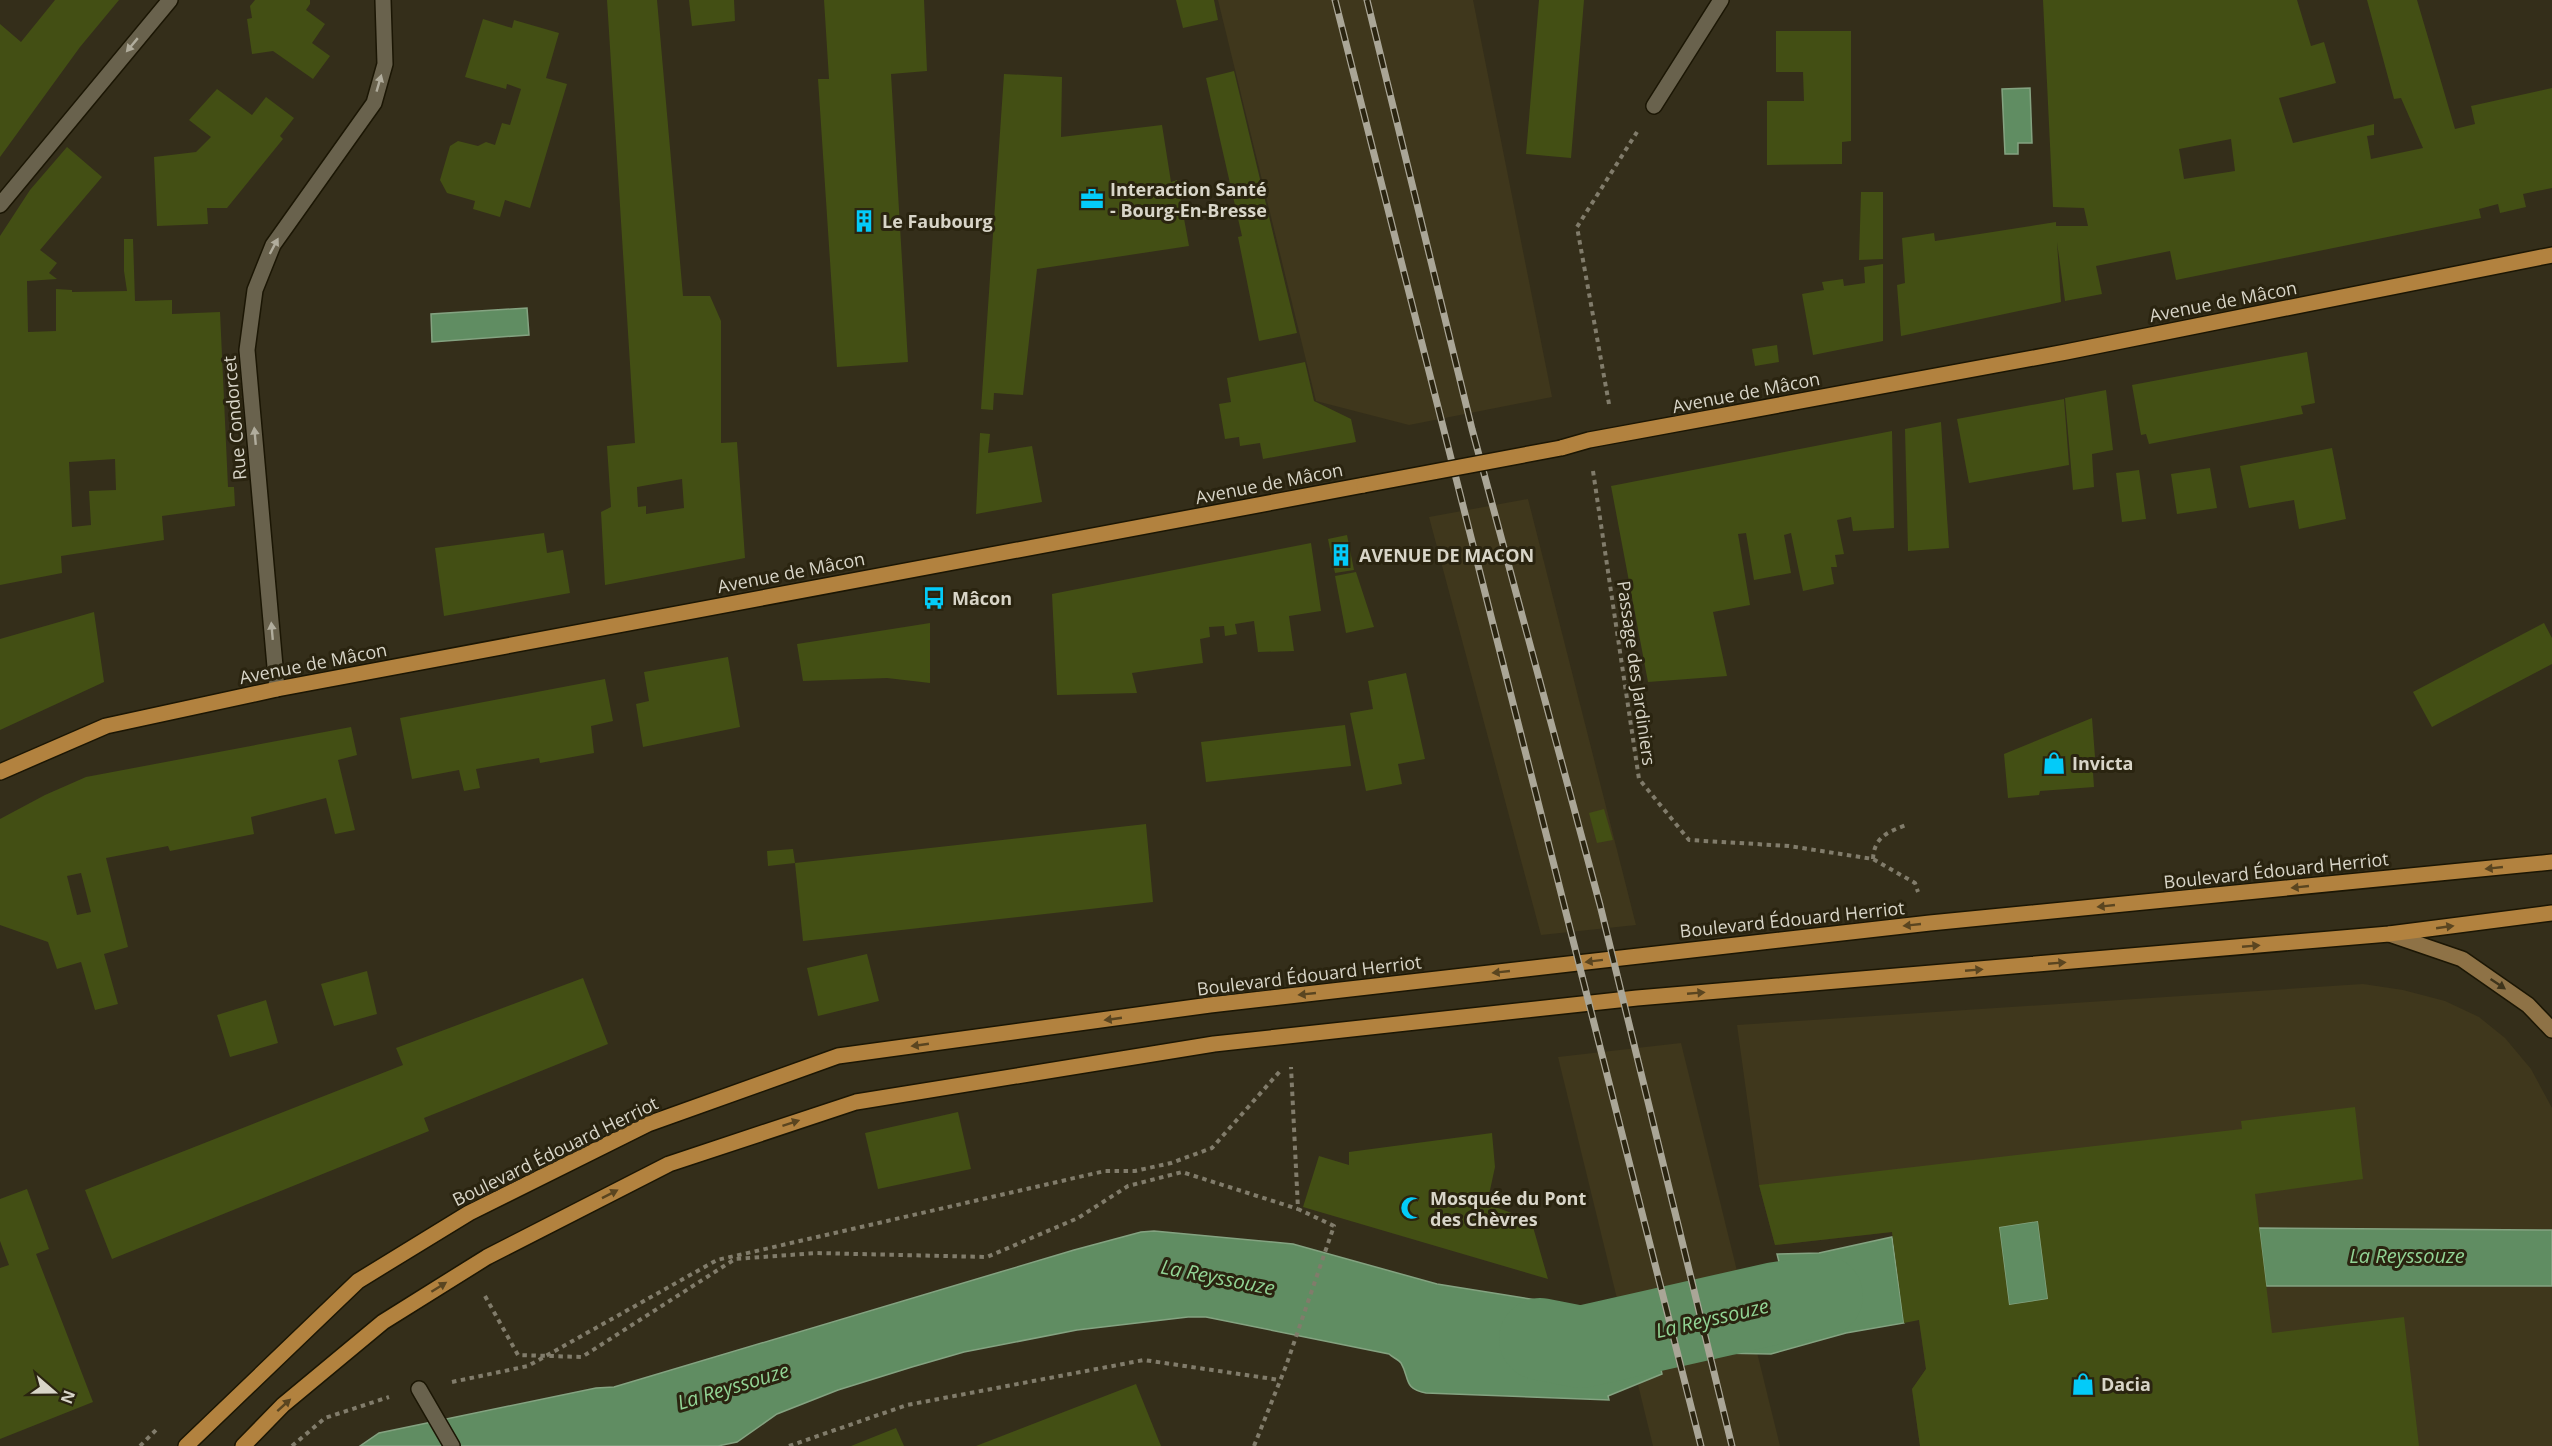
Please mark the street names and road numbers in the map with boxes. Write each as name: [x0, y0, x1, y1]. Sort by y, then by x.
street label: Avenue de Mâcon: [2147, 275, 2299, 327]
street label: Rue Condorcet: [217, 355, 251, 481]
street label: Avenue de Mâcon: [1670, 366, 1822, 418]
street label: Avenue de Mâcon: [1193, 457, 1345, 509]
street label: Avenue de Mâcon: [715, 546, 867, 598]
street label: Passage des Jardiniers: [1612, 579, 1662, 767]
street label: Avenue de Mâcon: [237, 637, 389, 689]
street label: Boulevard Édouard Herriot: [2162, 846, 2390, 894]
street label: Boulevard Édouard Herriot: [1678, 895, 1906, 943]
street label: Boulevard Édouard Herriot: [1195, 949, 1423, 1001]
street label: Boulevard Édouard Herriot: [448, 1091, 662, 1211]

